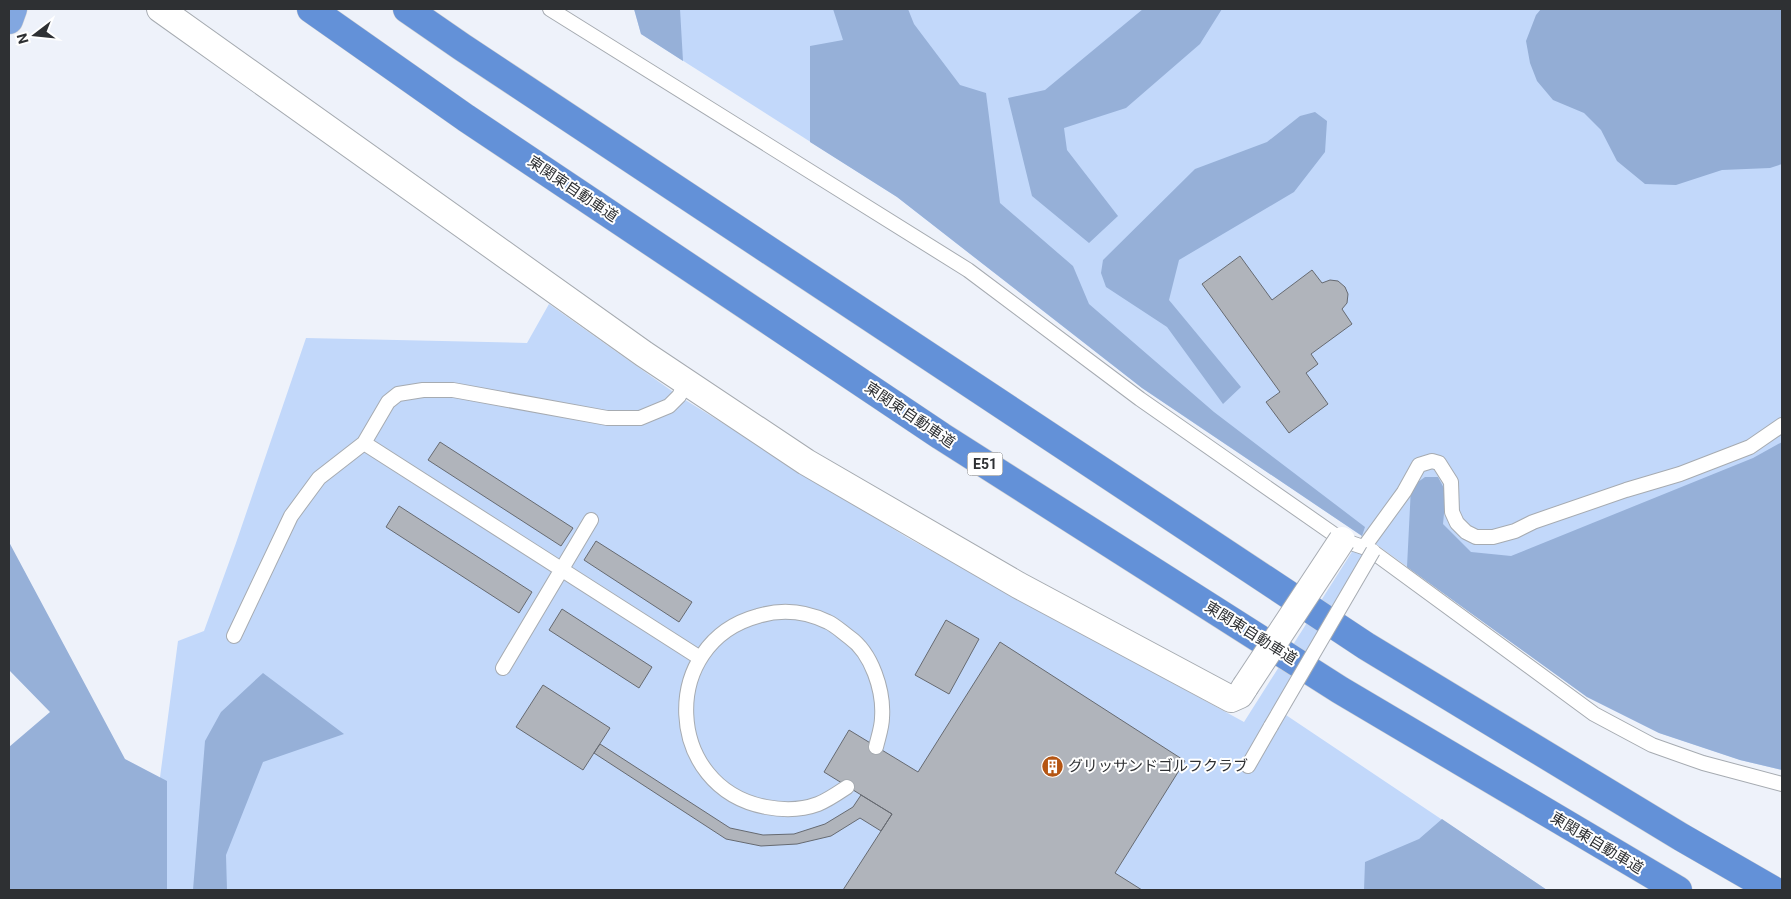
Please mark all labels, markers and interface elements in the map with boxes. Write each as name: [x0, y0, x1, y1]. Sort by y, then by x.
north arrow: [10, 10, 60, 60]
text: N: [13, 32, 32, 46]
street label: 東関東自動車道: [524, 152, 622, 226]
street label: 東関東自動車道: [861, 378, 959, 452]
road number: E51: [968, 452, 1002, 476]
street label: 東関東自動車道: [1202, 598, 1300, 668]
building icon: グリッサンドゴルフクラブ: [1040, 754, 1064, 778]
place label: グリッサンドゴルフクラブ: [1068, 757, 1248, 775]
street label: 東関東自動車道: [1547, 808, 1647, 878]

